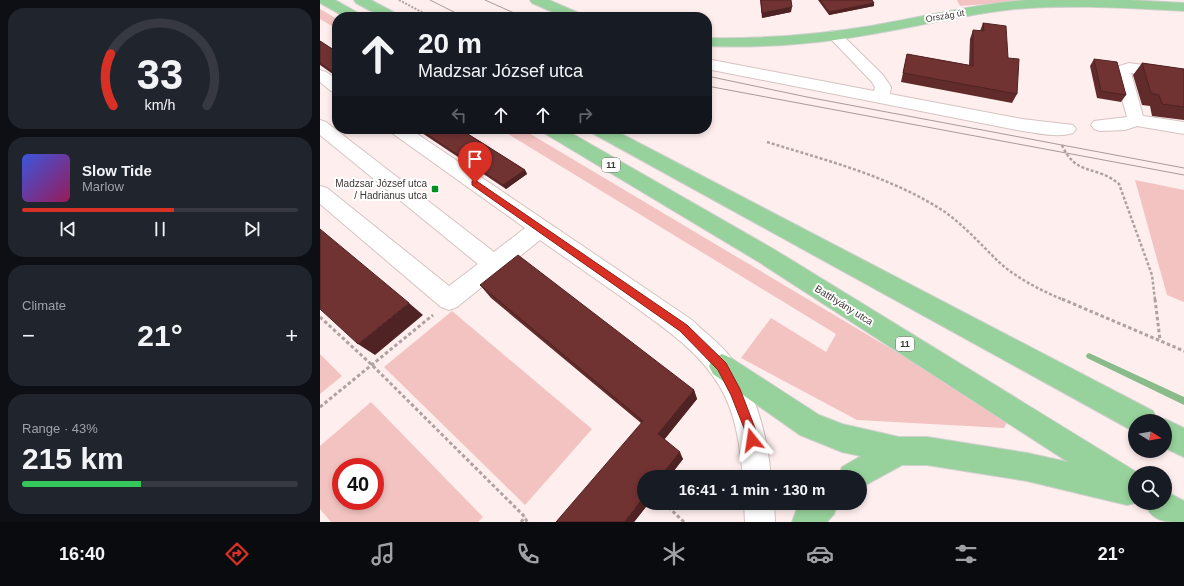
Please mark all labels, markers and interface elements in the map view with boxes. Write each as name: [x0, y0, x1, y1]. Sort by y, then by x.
street label: Ország út: [925, 8, 966, 24]
icon: ahead: [352, 28, 404, 80]
text: 20 m: [418, 28, 482, 59]
text: 33: [137, 51, 183, 98]
text: Madzsar József utca: [418, 61, 583, 81]
text: km/h: [145, 97, 176, 113]
icon: left: [448, 104, 470, 126]
icon: ahead: [490, 104, 512, 126]
icon: ahead: [532, 104, 554, 126]
icon: right: [574, 104, 596, 126]
pin: [458, 142, 492, 183]
icon: arrive: [464, 148, 486, 170]
road number: 11: [602, 158, 620, 172]
text: Slow Tide: [82, 162, 152, 179]
place label: Madzsar József utca / Hadrianus utca: [335, 178, 427, 201]
text: Marlow: [82, 179, 124, 194]
marker: Madzsar József utca / Hadrianus utca: [430, 184, 440, 194]
icon: previous: [57, 218, 79, 240]
icon: pause: [149, 218, 171, 240]
icon: next: [241, 218, 263, 240]
street label: Batthyány utca: [813, 283, 875, 327]
text: Climate: [22, 298, 66, 313]
text: 21°: [137, 319, 183, 352]
text: −: [22, 323, 35, 348]
text: +: [285, 323, 298, 348]
road number: 11: [896, 337, 914, 351]
north arrow: [1128, 414, 1172, 458]
map controls: [1128, 414, 1172, 510]
position arrow: [731, 419, 773, 461]
text: Range · 43%: [22, 421, 98, 436]
text: 215 km: [22, 442, 124, 475]
speed limit sign: 40: [332, 458, 384, 510]
button: search: [1128, 466, 1172, 510]
text: 16:41 · 1 min · 130 m: [679, 481, 825, 498]
icon: directions: [223, 540, 251, 568]
icon: music: [369, 540, 397, 568]
icon: phone: [514, 540, 542, 568]
icon: climate: [660, 540, 688, 568]
icon: car: [806, 540, 834, 568]
icon: filters: [952, 540, 980, 568]
text: 16:40: [59, 544, 105, 564]
text: 21°: [1098, 544, 1125, 564]

